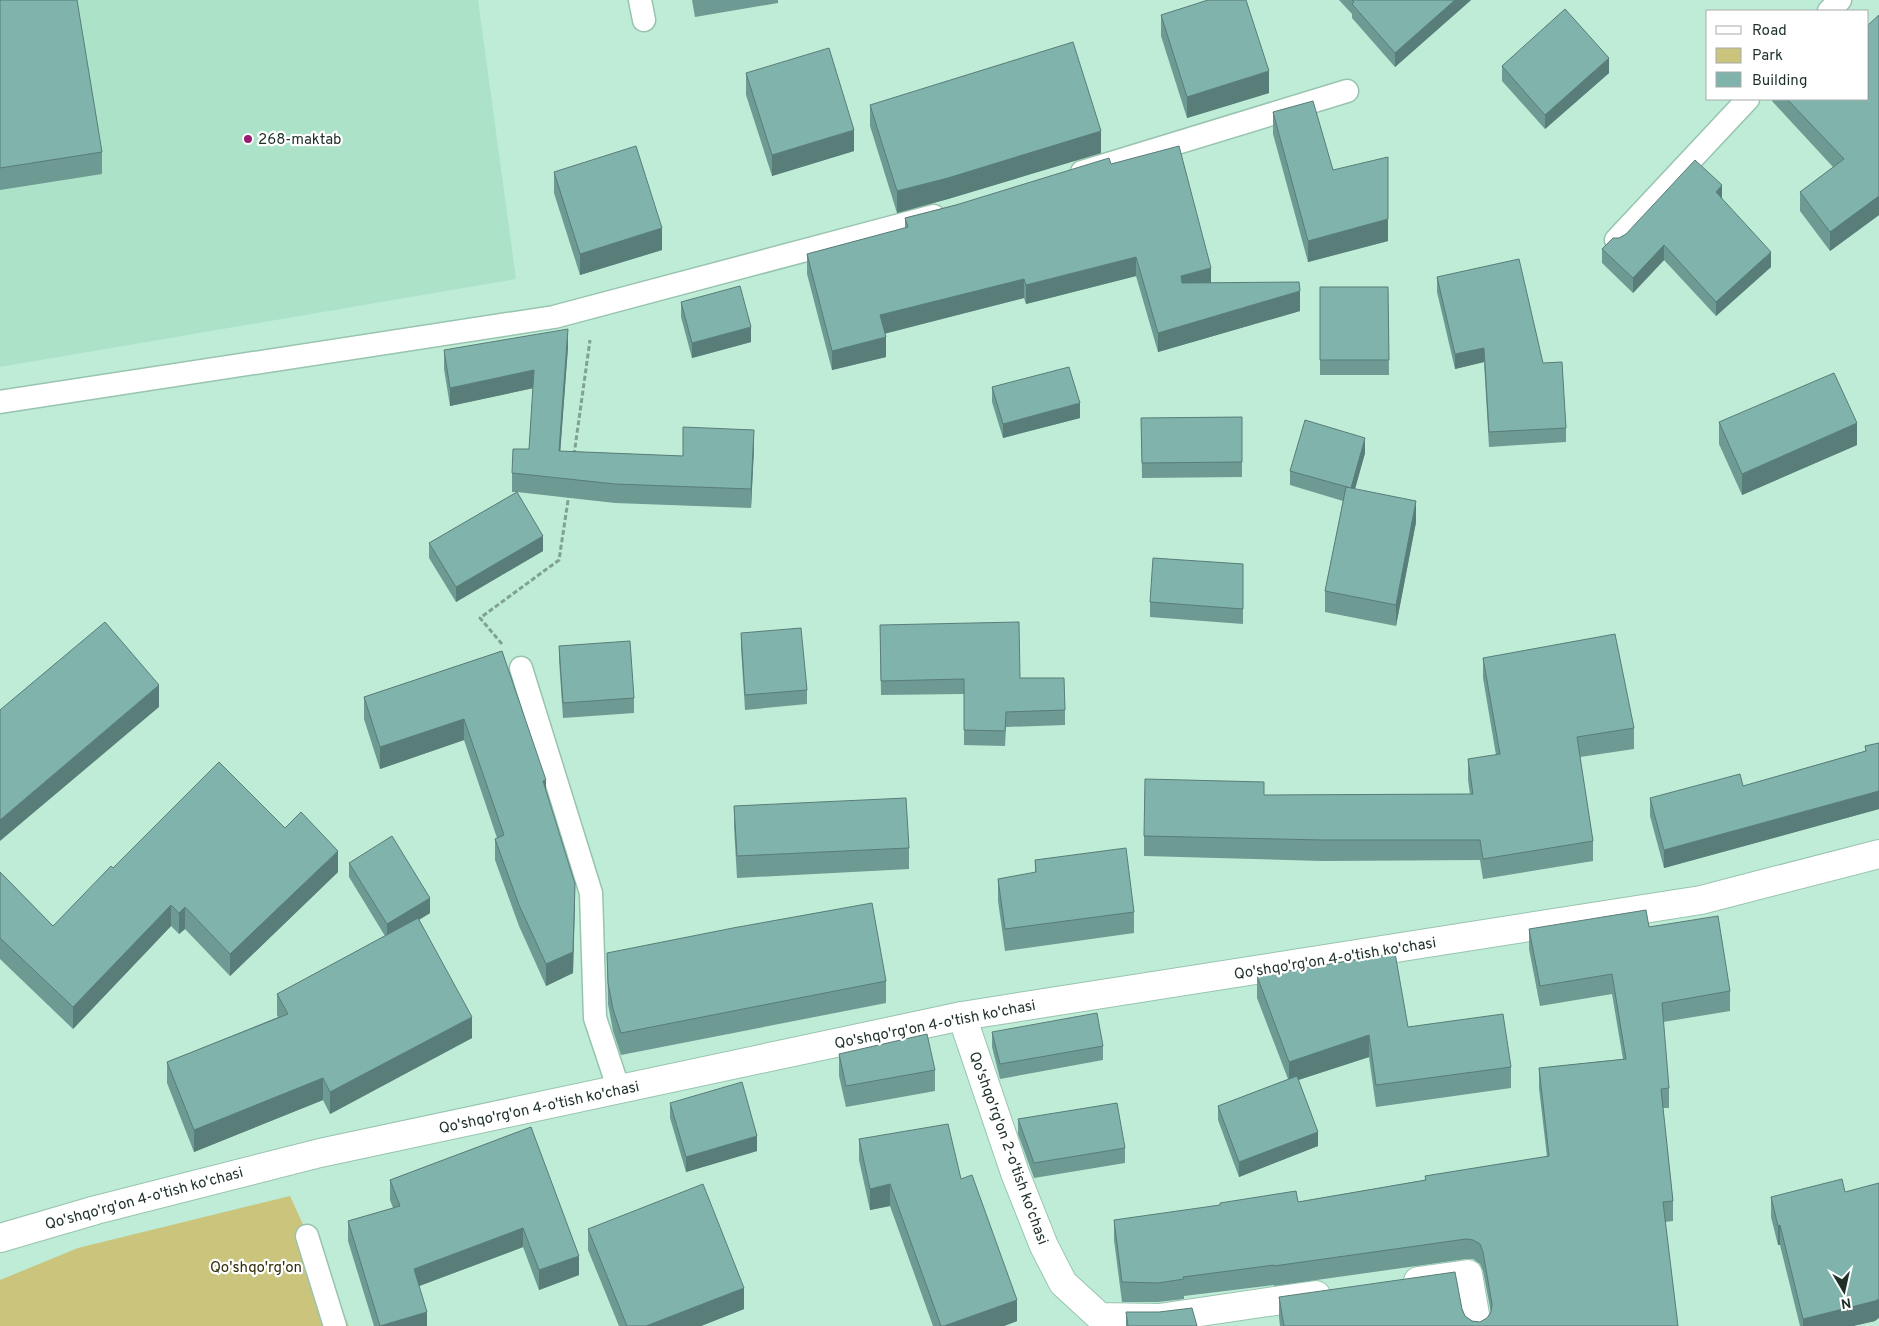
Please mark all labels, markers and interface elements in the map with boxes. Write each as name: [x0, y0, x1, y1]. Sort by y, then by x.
legend: [1706, 10, 1869, 100]
text: Road: [1752, 22, 1787, 41]
text: Park: [1752, 47, 1783, 66]
text: Building: [1752, 72, 1807, 91]
place label: 268-maktab: [258, 131, 341, 150]
marker: 268-maktab: [242, 133, 254, 145]
street label: Qo'shqo'rg'on 4-o'tish ko'chasi: [1233, 934, 1438, 985]
street label: Qo'shqo'rg'on 4-o'tish ko'chasi: [833, 997, 1037, 1054]
street label: Qo'shqo'rg'on 2-o'tish ko'chasi: [964, 1049, 1051, 1248]
street label: Qo'shqo'rg'on 4-o'tish ko'chasi: [437, 1078, 641, 1139]
street label: Qo'shqo'rg'on 4-o'tish ko'chasi: [43, 1164, 246, 1235]
park label: Qo'shqo'rg'on: [210, 1259, 302, 1278]
north arrow: [1819, 1266, 1869, 1316]
text: N: [1839, 1293, 1852, 1312]

